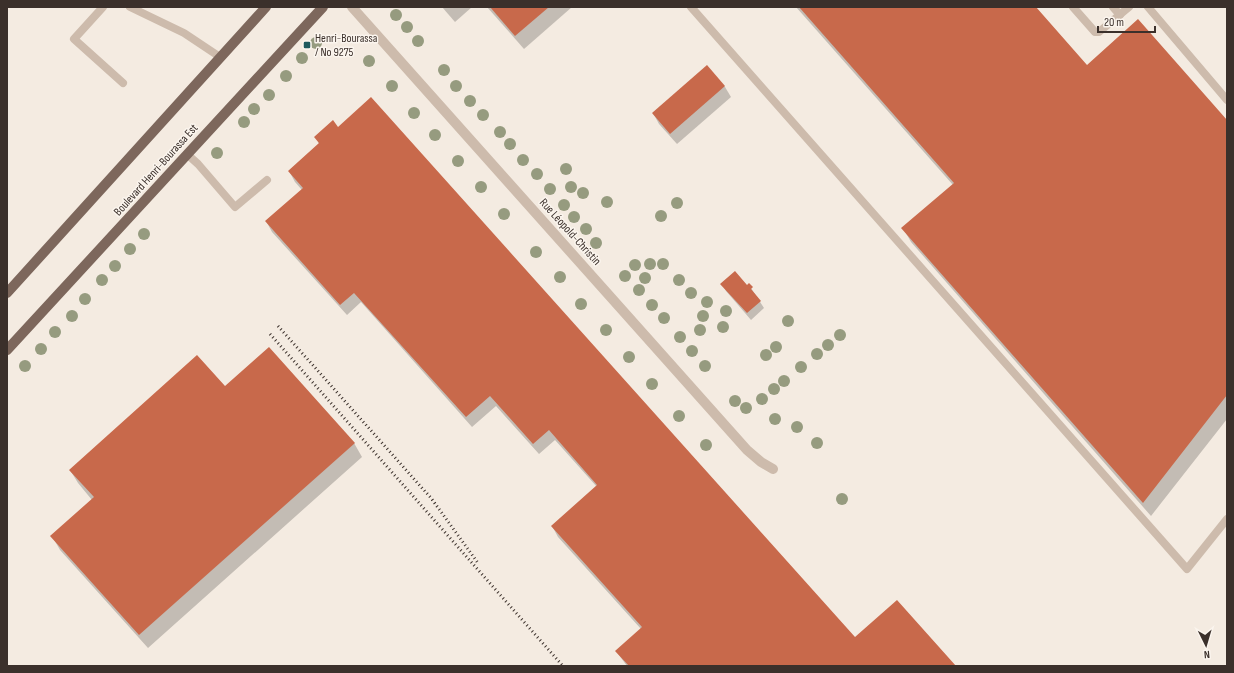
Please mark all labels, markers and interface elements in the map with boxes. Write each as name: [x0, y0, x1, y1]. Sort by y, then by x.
scale bar: [1098, 8, 1155, 34]
text: 20 m: [1104, 15, 1124, 30]
place label: Henri-Bourassa / No 9275: [315, 31, 378, 60]
marker: Henri-Bourassa / No 9275: [302, 40, 312, 50]
street label: Boulevard Henri-Bourassa Est: [111, 121, 202, 219]
street label: Rue Léopold-Christin: [536, 195, 604, 269]
north arrow: [1186, 625, 1226, 665]
text: N: [1203, 648, 1210, 661]

